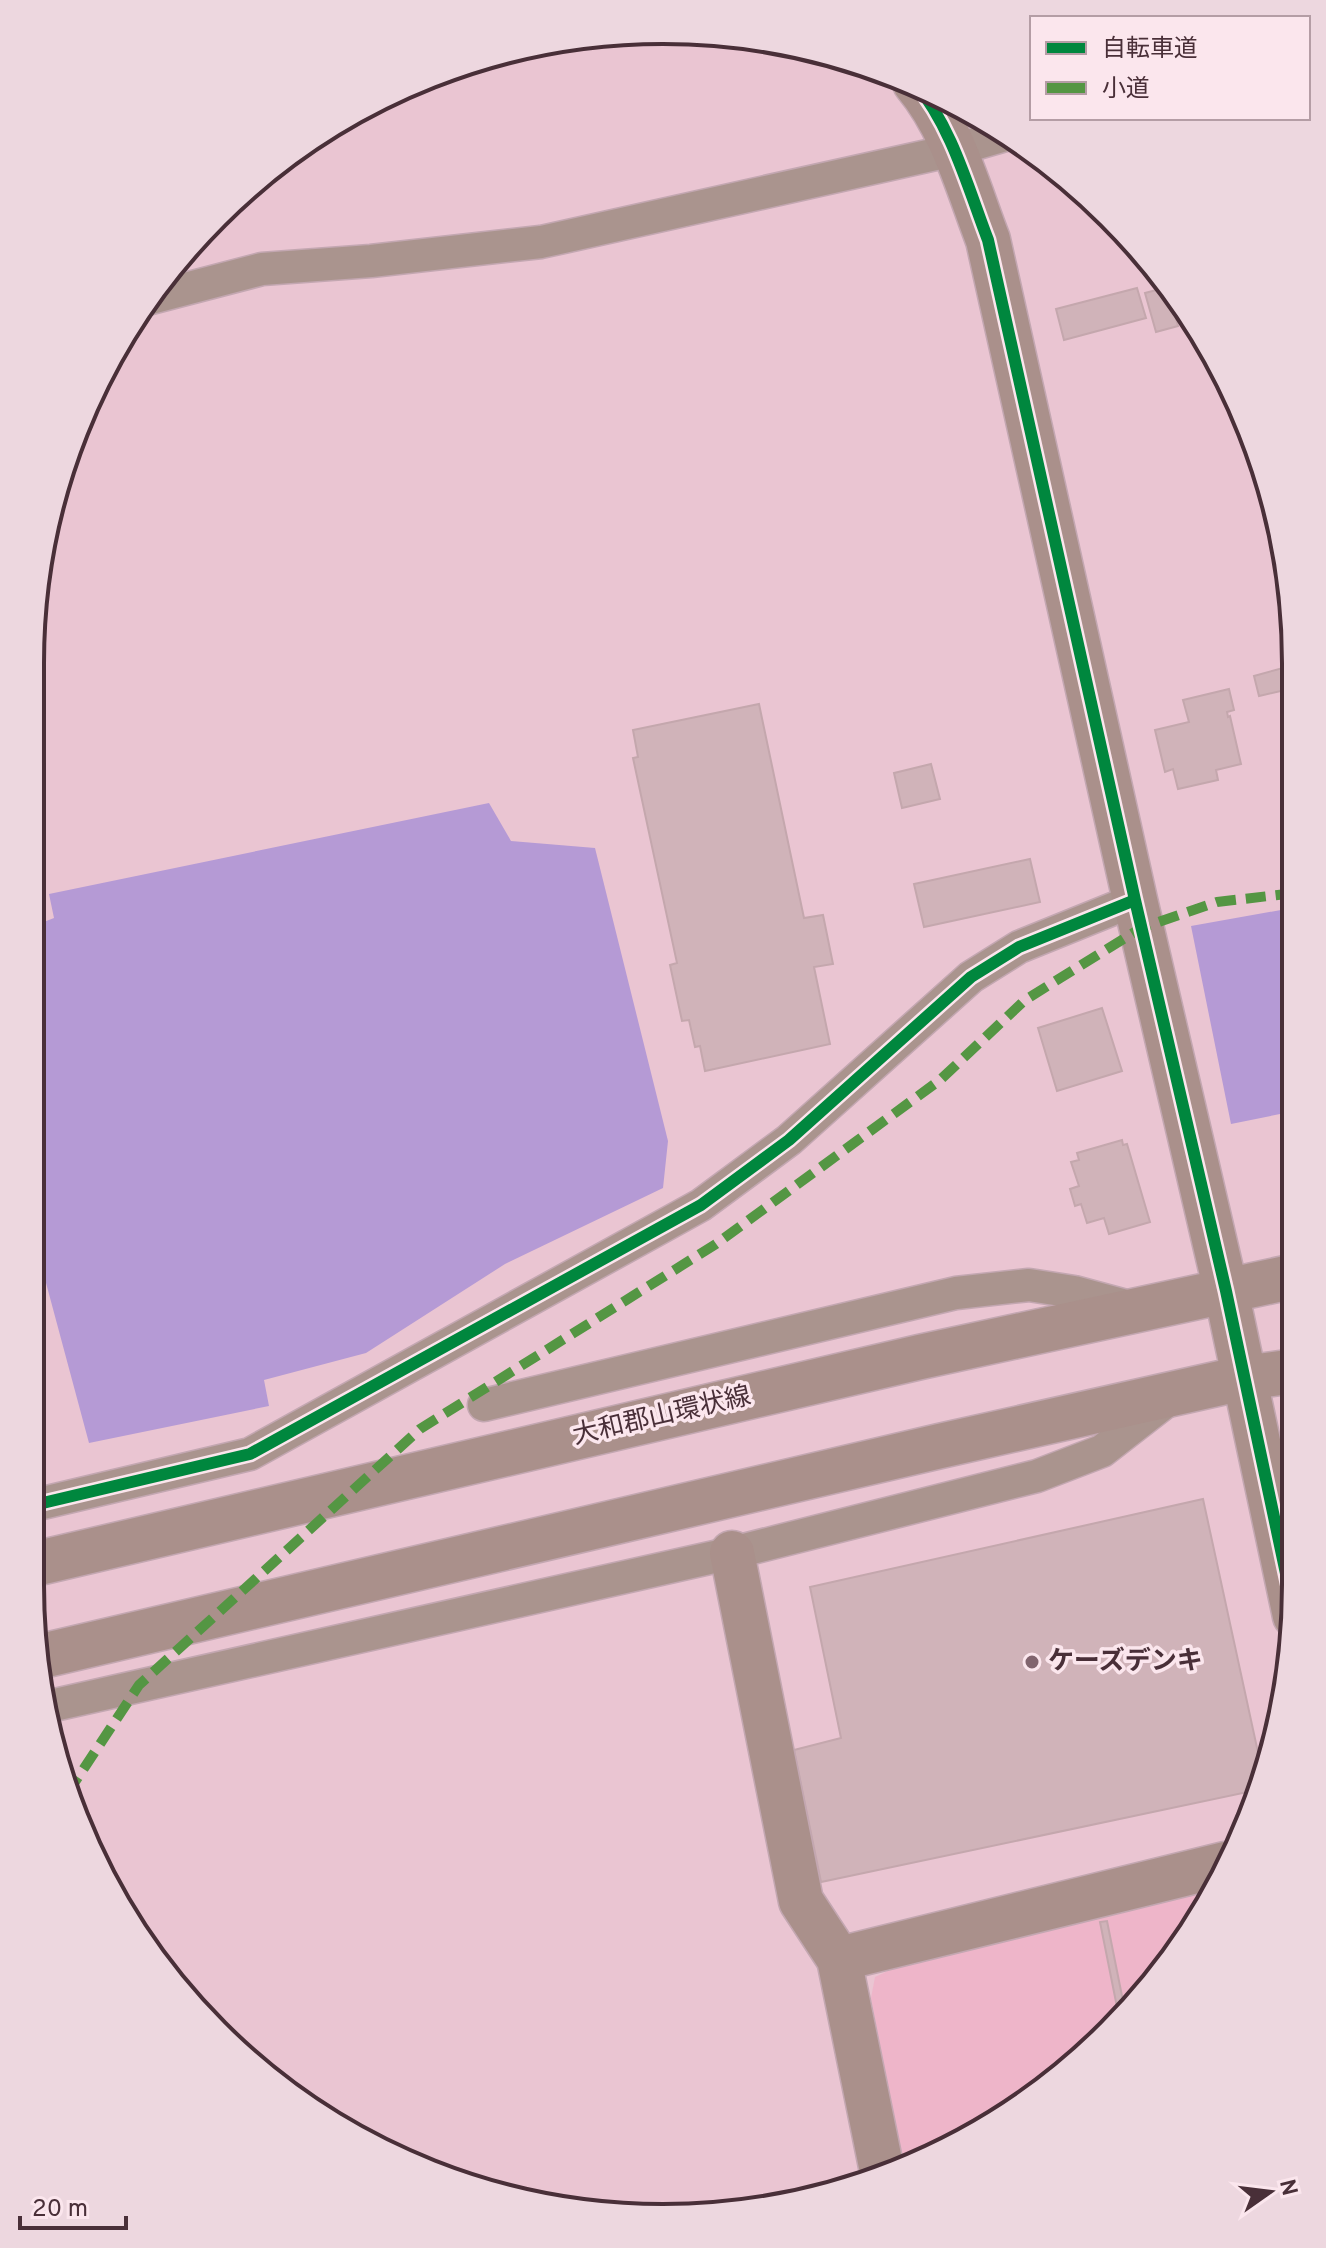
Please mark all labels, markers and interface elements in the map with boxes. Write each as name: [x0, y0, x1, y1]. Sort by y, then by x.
legend: [1030, 16, 1310, 120]
text: 自転車道: [1102, 35, 1198, 65]
text: 小道: [1102, 75, 1150, 105]
street label: 大和郡山環状線: [570, 1380, 754, 1454]
place label: ケーズデンキ: [1048, 1646, 1203, 1679]
marker: ケーズデンキ: [1023, 1653, 1041, 1671]
north arrow: [1230, 2152, 1310, 2232]
text: N: [1272, 2177, 1302, 2199]
scale bar: [20, 2180, 126, 2230]
text: 20 m: [32, 2195, 88, 2225]

